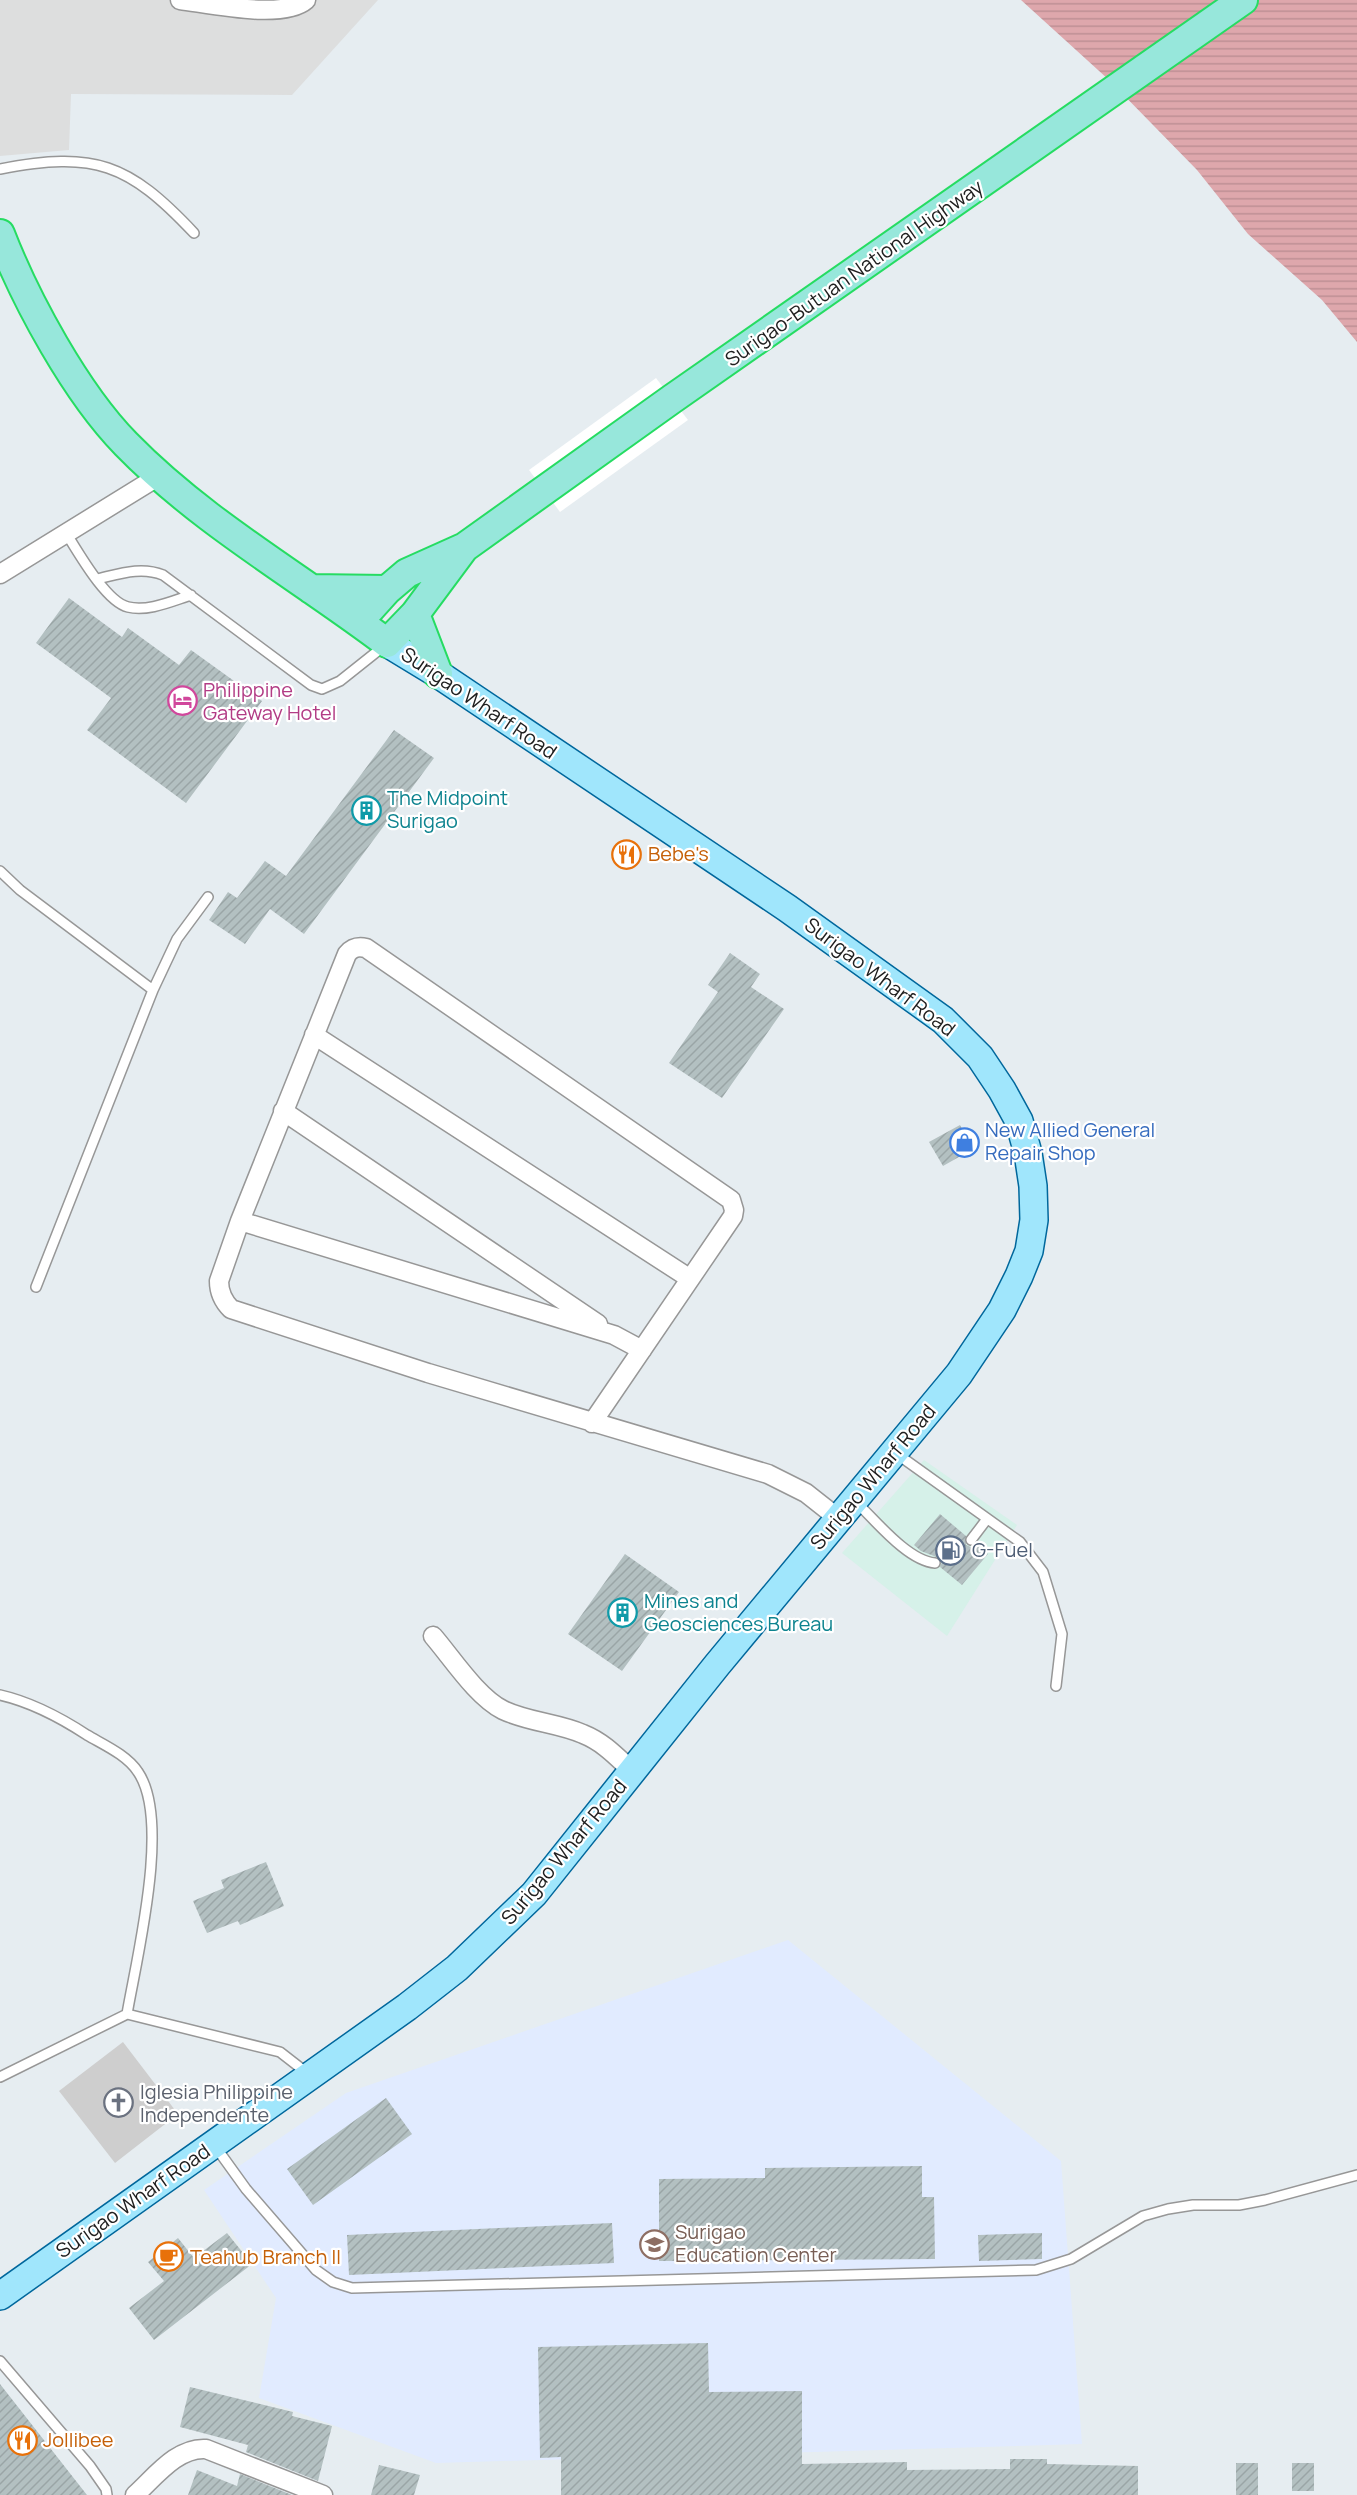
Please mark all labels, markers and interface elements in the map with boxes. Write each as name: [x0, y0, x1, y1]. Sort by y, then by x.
street label: Surigao-Butuan National Highway: [719, 173, 988, 372]
street label: Surigao Wharf Road: [396, 640, 562, 765]
place label: Philippine Gateway Hotel: [203, 676, 336, 726]
hotel icon: Philippine Gateway Hotel: [166, 685, 198, 717]
place label: The Midpoint Surigao: [387, 784, 508, 834]
building icon: The Midpoint Surigao: [350, 794, 382, 826]
restaurant icon: Bebe's: [611, 838, 643, 870]
place label: Bebe's: [648, 840, 709, 867]
street label: Surigao Wharf Road: [799, 911, 961, 1042]
place label: New Allied General Repair Shop: [985, 1116, 1155, 1166]
shop icon: New Allied General Repair Shop: [948, 1126, 980, 1158]
street label: Surigao Wharf Road: [804, 1398, 942, 1555]
fuel station icon: G-Fuel: [935, 1534, 967, 1566]
place label: G-Fuel: [972, 1536, 1033, 1563]
place label: Mines and Geosciences Bureau: [644, 1587, 833, 1637]
building icon: Mines and Geosciences Bureau: [607, 1597, 639, 1629]
street label: Surigao Wharf Road: [495, 1773, 633, 1930]
place label: Iglesia Philippine Independente: [140, 2078, 293, 2128]
church icon: Iglesia Philippine Independente: [103, 2087, 135, 2119]
street label: Surigao Wharf Road: [50, 2137, 215, 2264]
place label: Surigao Education Center: [675, 2218, 837, 2268]
school or university icon: Surigao Education Center: [638, 2228, 670, 2260]
cafe icon: Teahub Branch II: [153, 2241, 185, 2273]
place label: Teahub Branch II: [190, 2243, 341, 2270]
restaurant icon: Jollibee: [6, 2424, 38, 2456]
place label: Jollibee: [43, 2426, 113, 2453]

